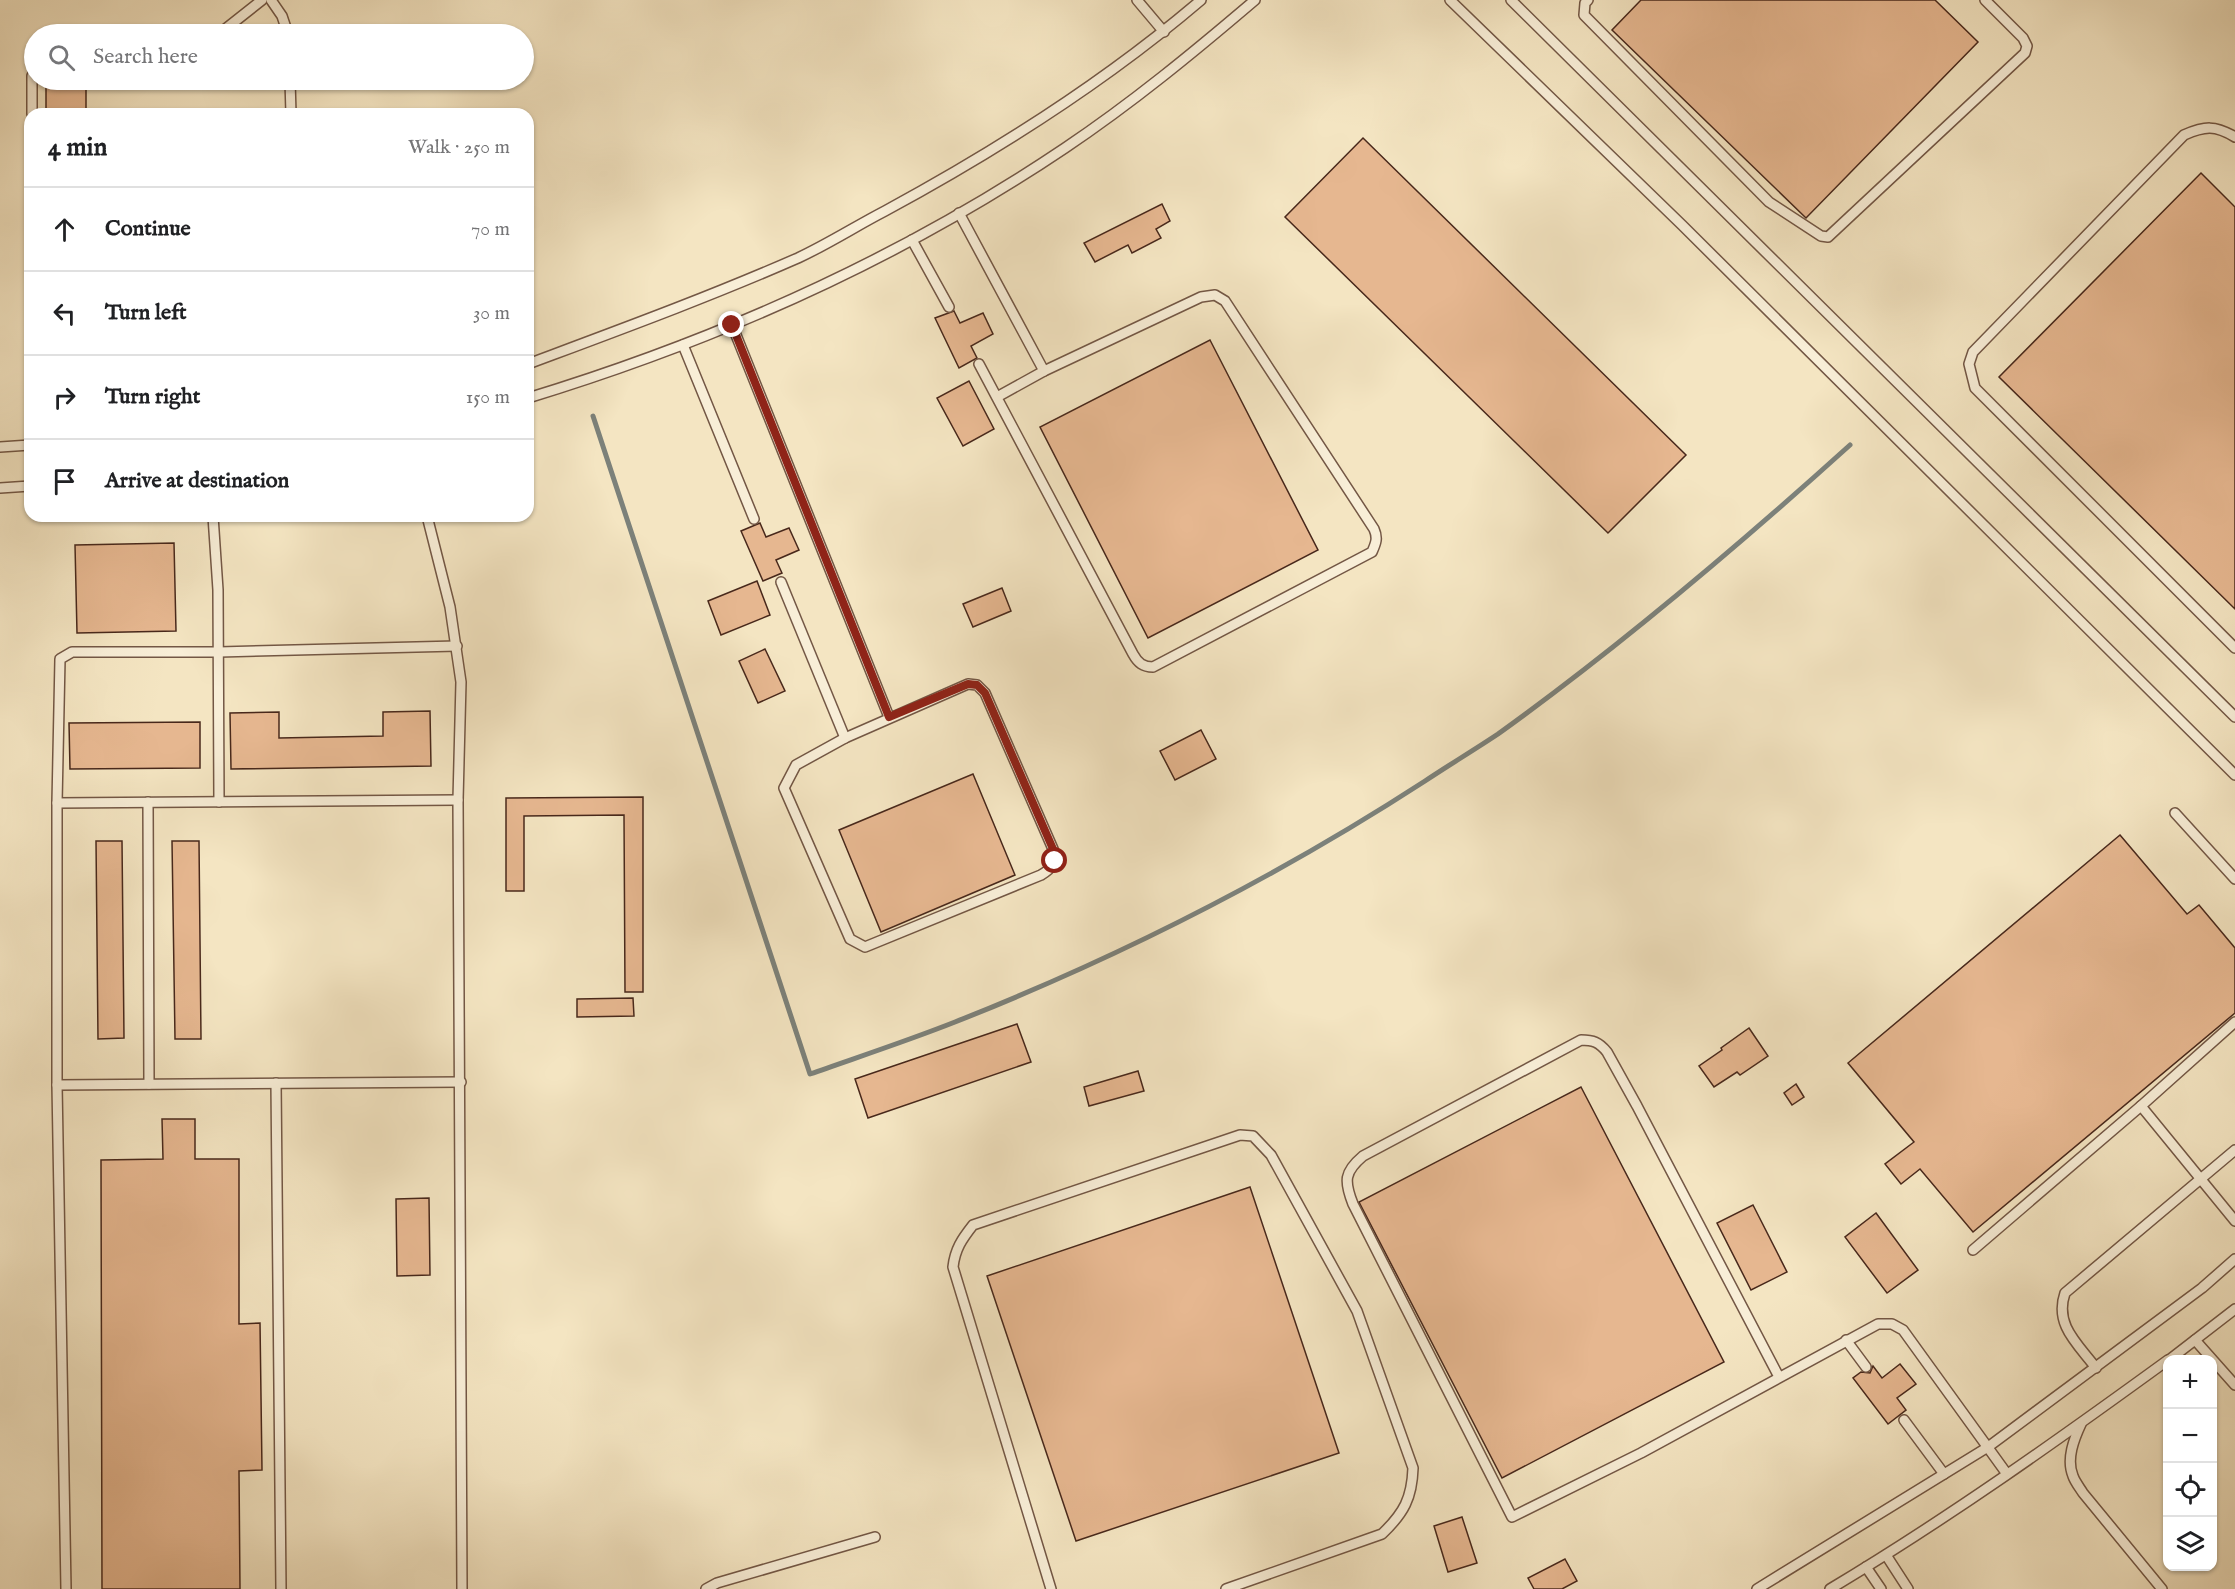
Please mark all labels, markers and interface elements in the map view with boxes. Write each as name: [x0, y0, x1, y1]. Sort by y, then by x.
search box: [24, 24, 534, 90]
icon: search: [45, 41, 78, 74]
text: Search here: [93, 43, 198, 71]
text: 4 min: [48, 131, 107, 164]
text: Walk · 250 m: [408, 135, 510, 160]
icon: ahead: [48, 213, 81, 246]
text: Continue: [105, 215, 191, 243]
text: 70 m: [471, 217, 510, 242]
icon: left: [48, 297, 81, 330]
text: Turn left: [105, 299, 187, 327]
text: 30 m: [473, 301, 510, 326]
route end: [718, 311, 744, 337]
icon: right: [48, 381, 81, 414]
text: Turn right: [105, 383, 200, 411]
text: 150 m: [466, 385, 510, 410]
icon: arrive: [48, 465, 81, 498]
text: Arrive at destination: [105, 467, 289, 495]
route start: [1041, 847, 1067, 873]
map controls: [2163, 1355, 2217, 1571]
button: +: [2163, 1355, 2217, 1409]
button: −: [2163, 1409, 2217, 1463]
button: locate: [2163, 1463, 2217, 1517]
button: layers: [2163, 1517, 2217, 1571]

